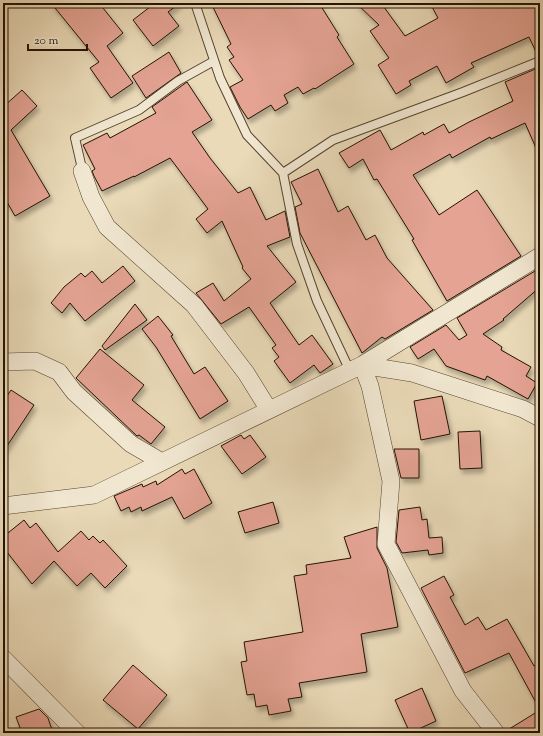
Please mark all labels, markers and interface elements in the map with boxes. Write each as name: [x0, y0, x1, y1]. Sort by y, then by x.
scale bar: [28, 26, 87, 52]
text: 20 m: [34, 32, 59, 50]

